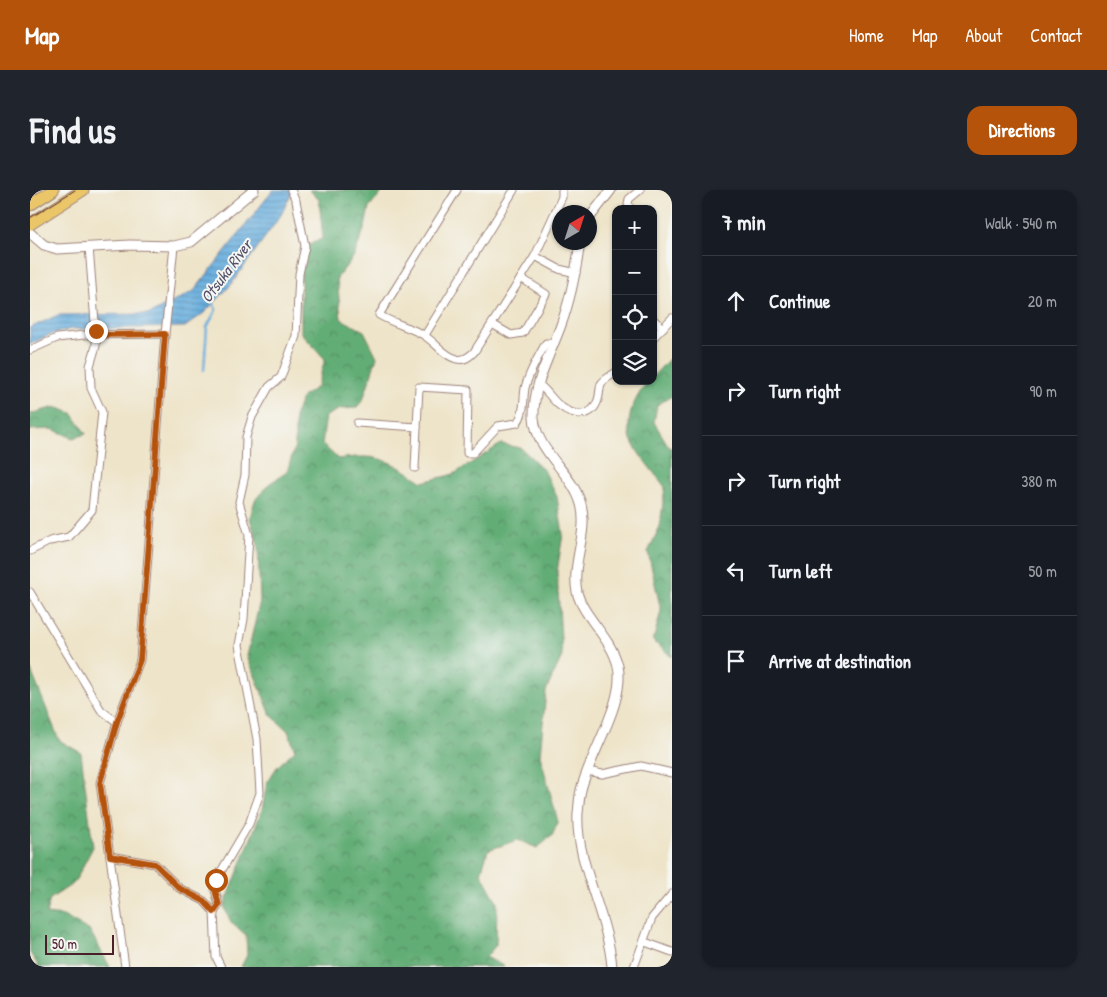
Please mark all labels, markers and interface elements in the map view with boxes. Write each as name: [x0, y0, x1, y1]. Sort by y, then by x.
text: Map: [25, 19, 59, 51]
text: Home: [849, 23, 884, 48]
text: Map: [912, 23, 937, 48]
text: About: [965, 23, 1002, 48]
text: Contact: [1030, 23, 1082, 48]
button: Directions: [967, 106, 1077, 155]
text: Find us: [30, 107, 116, 154]
north arrow: [552, 205, 597, 250]
map controls: [612, 205, 657, 385]
button: +: [612, 205, 657, 250]
text: 7 min: [722, 208, 766, 237]
text: Walk · 540 m: [985, 212, 1057, 234]
water label: Otsuka River: [195, 234, 258, 307]
button: −: [612, 250, 657, 295]
icon: ahead: [722, 287, 750, 315]
text: Continue: [769, 288, 830, 314]
text: 20 m: [1028, 290, 1057, 312]
button: locate: [612, 295, 657, 340]
route end: [85, 320, 108, 343]
button: layers: [612, 340, 657, 385]
icon: right: [722, 377, 750, 405]
text: Turn right: [769, 378, 840, 404]
text: 90 m: [1029, 380, 1057, 402]
icon: right: [722, 467, 750, 495]
text: Turn right: [769, 468, 840, 494]
text: 380 m: [1021, 470, 1057, 492]
icon: left: [722, 557, 750, 585]
text: Turn left: [769, 558, 832, 584]
text: 50 m: [1029, 560, 1057, 582]
icon: arrive: [722, 647, 750, 675]
text: Arrive at destination: [769, 648, 911, 674]
route start: [205, 869, 228, 892]
scale bar: [45, 932, 114, 955]
text: 50 m: [52, 934, 77, 953]

